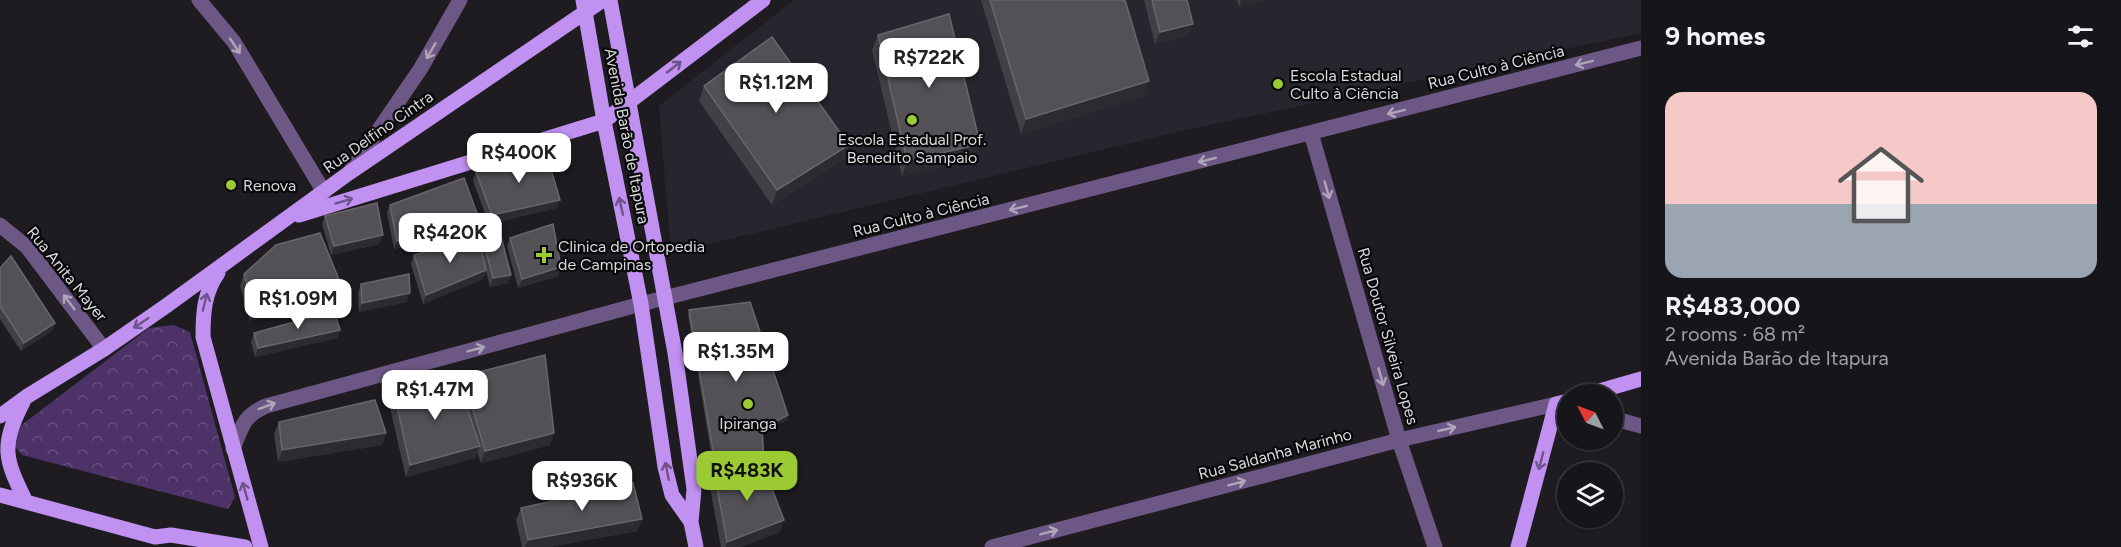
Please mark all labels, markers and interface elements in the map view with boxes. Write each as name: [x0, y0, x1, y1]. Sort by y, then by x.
text: 9 homes: [1665, 20, 1765, 52]
icon: filters: [2064, 20, 2097, 53]
one-way arrow: [229, 37, 241, 53]
pin: R$722K: [880, 38, 978, 89]
street label: Rua Culto à Ciência: [1426, 41, 1566, 93]
one-way arrow: [425, 42, 437, 59]
text: R$722K: [893, 45, 965, 69]
street label: Avenida Barão de Itapura: [601, 46, 653, 226]
one-way arrow: [1575, 58, 1594, 70]
one-way arrow: [665, 61, 681, 74]
pin: R$1.12M: [721, 63, 831, 114]
place label: Escola Estadual Culto à Ciência: [1290, 66, 1402, 103]
text: R$1.12M: [739, 70, 813, 94]
marker: Escola Estadual Culto à Ciência: [1271, 77, 1285, 91]
street label: Rua Delfino Cintra: [319, 87, 437, 177]
one-way arrow: [1386, 106, 1405, 118]
marker: Escola Estadual Prof. Benedito Sampaio: [905, 113, 919, 127]
place label: Escola Estadual Prof. Benedito Sampaio: [838, 130, 986, 167]
icon: home: [1827, 131, 1935, 239]
pin: R$400K: [470, 133, 568, 184]
text: R$400K: [481, 140, 557, 164]
one-way arrow: [1197, 155, 1216, 167]
place label: Renova: [243, 176, 296, 195]
marker: Renova: [224, 178, 238, 192]
one-way arrow: [1322, 180, 1333, 199]
street label: Rua Culto à Ciência: [851, 189, 991, 241]
one-way arrow: [334, 195, 353, 206]
one-way arrow: [615, 196, 626, 216]
one-way arrow: [1009, 203, 1028, 215]
pin: R$420K: [401, 213, 499, 264]
text: R$420K: [413, 220, 487, 244]
street label: Rua Anita Mayer: [23, 223, 111, 326]
place label: Clinica de Ortopedia de Campinas: [558, 237, 705, 274]
street label: Rua Doutor Silveira Lopes: [1354, 245, 1422, 427]
marker: Clinica de Ortopedia de Campinas: [535, 246, 553, 264]
pin: R$1.09M: [243, 279, 353, 330]
text: R$1.09M: [258, 286, 338, 310]
text: R$483,000: [1665, 290, 1800, 322]
one-way arrow: [200, 292, 212, 311]
one-way arrow: [62, 294, 75, 310]
one-way arrow: [132, 317, 149, 330]
text: 2 rooms · 68 m²: [1665, 322, 1805, 346]
pin: R$1.35M: [681, 332, 791, 383]
text: R$1.35M: [697, 339, 775, 363]
one-way arrow: [466, 343, 485, 354]
text: Avenida Barão de Itapura: [1665, 346, 1889, 370]
one-way arrow: [1376, 367, 1387, 386]
pin: R$1.47M: [380, 370, 490, 421]
text: R$1.47M: [396, 377, 474, 401]
north arrow: [1557, 384, 1623, 450]
map controls: [1557, 384, 1623, 528]
marker: Ipiranga: [741, 397, 755, 411]
one-way arrow: [258, 400, 276, 411]
place label: Ipiranga: [719, 414, 777, 433]
one-way arrow: [1436, 423, 1456, 434]
street label: Rua Saldanha Marinho: [1196, 424, 1354, 484]
pin: R$483K: [698, 451, 796, 502]
one-way arrow: [1535, 451, 1546, 470]
text: R$483K: [710, 458, 784, 482]
pin: R$936K: [533, 461, 631, 512]
one-way arrow: [661, 461, 672, 481]
button: layers: [1557, 462, 1623, 528]
text: R$936K: [546, 468, 618, 492]
one-way arrow: [1227, 476, 1246, 488]
one-way arrow: [239, 482, 250, 501]
one-way arrow: [1039, 526, 1058, 537]

